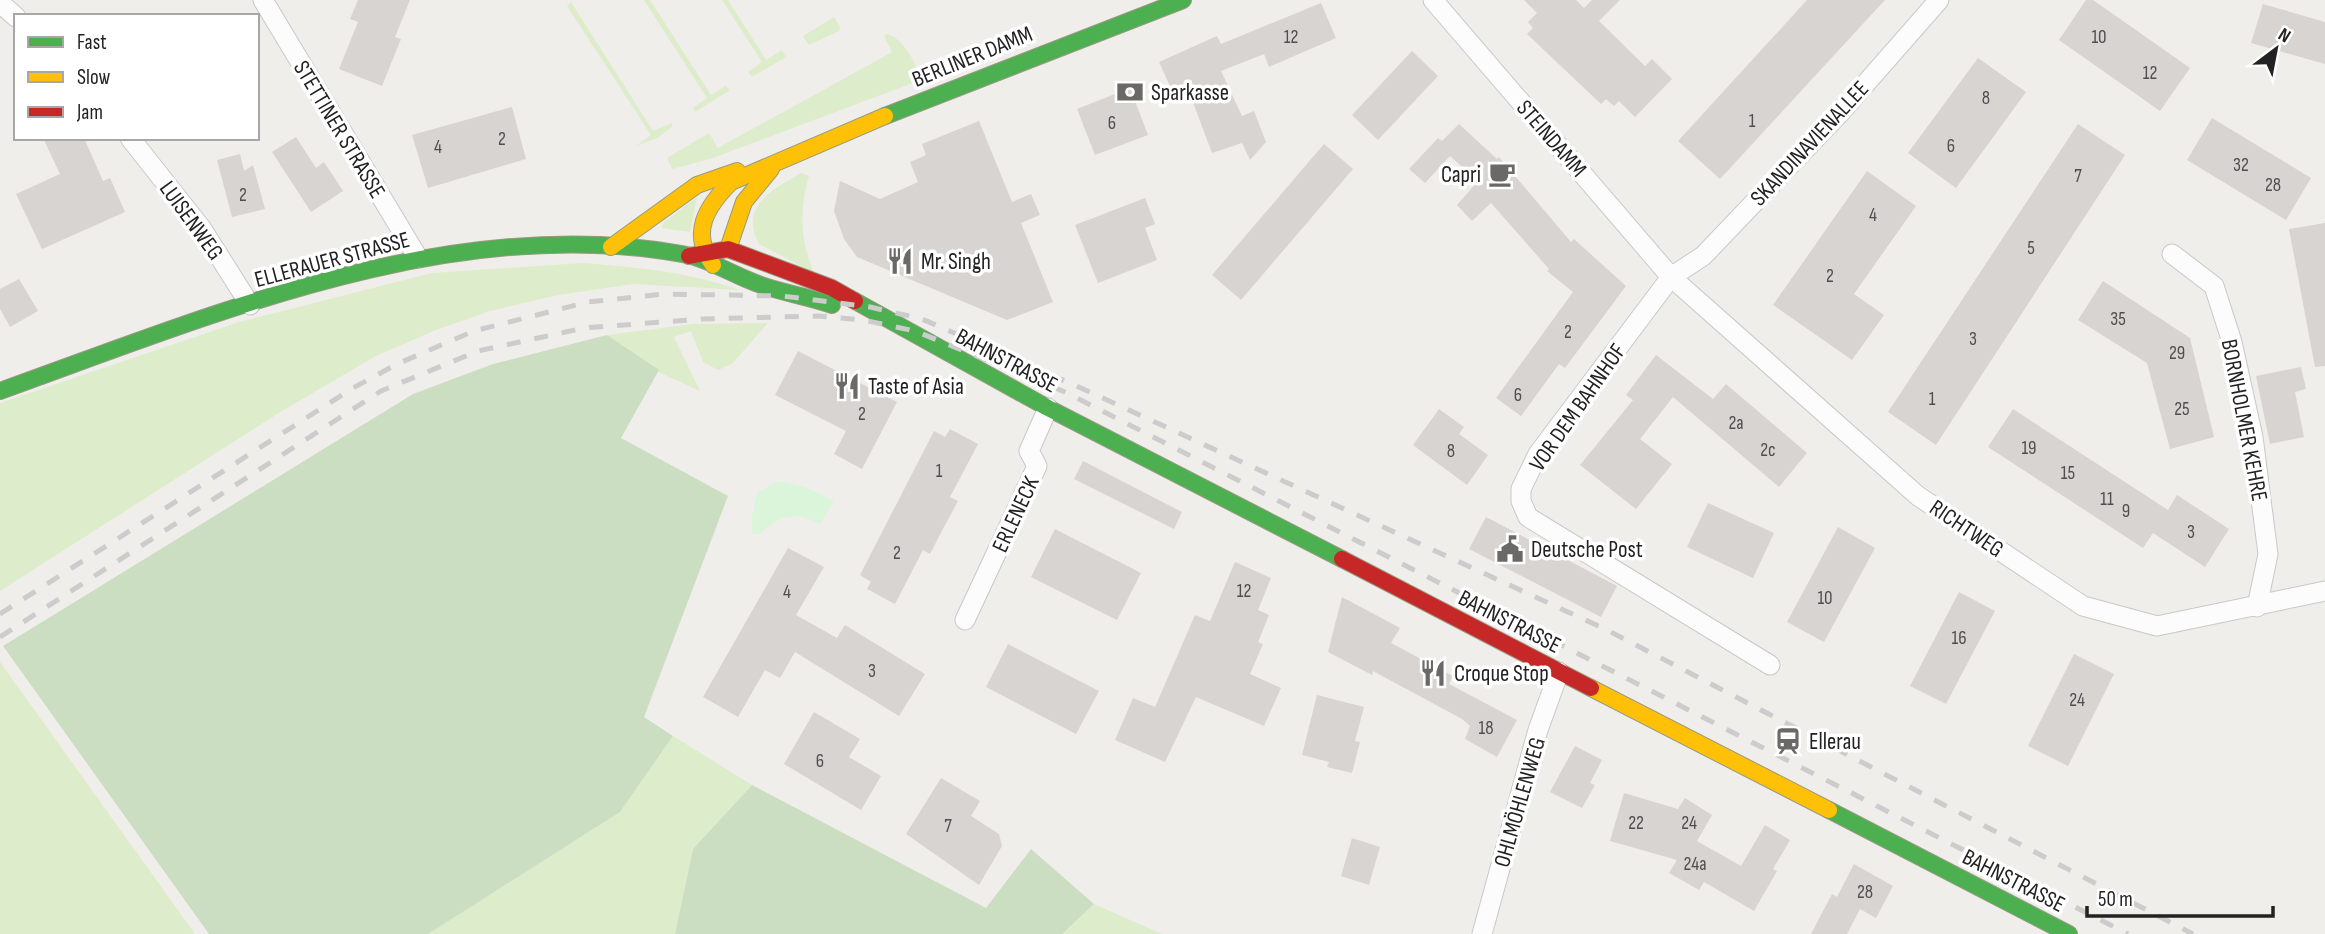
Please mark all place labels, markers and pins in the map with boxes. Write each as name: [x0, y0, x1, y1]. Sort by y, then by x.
bank icon: Sparkasse: [1115, 77, 1145, 107]
place label: Sparkasse: [1151, 79, 1229, 107]
cafe icon: Capri: [1487, 159, 1517, 189]
place label: Capri: [1441, 161, 1481, 189]
restaurant icon: Mr. Singh: [885, 246, 915, 276]
place label: Mr. Singh: [921, 248, 991, 276]
restaurant icon: Taste of Asia: [832, 371, 862, 401]
place label: Taste of Asia: [868, 373, 964, 401]
public building icon: Deutsche Post: [1495, 534, 1525, 564]
place label: Deutsche Post: [1531, 536, 1643, 564]
restaurant icon: Croque Stop: [1418, 658, 1448, 688]
place label: Croque Stop: [1454, 660, 1549, 688]
station icon: Ellerau: [1773, 726, 1803, 756]
place label: Ellerau: [1809, 728, 1861, 756]

